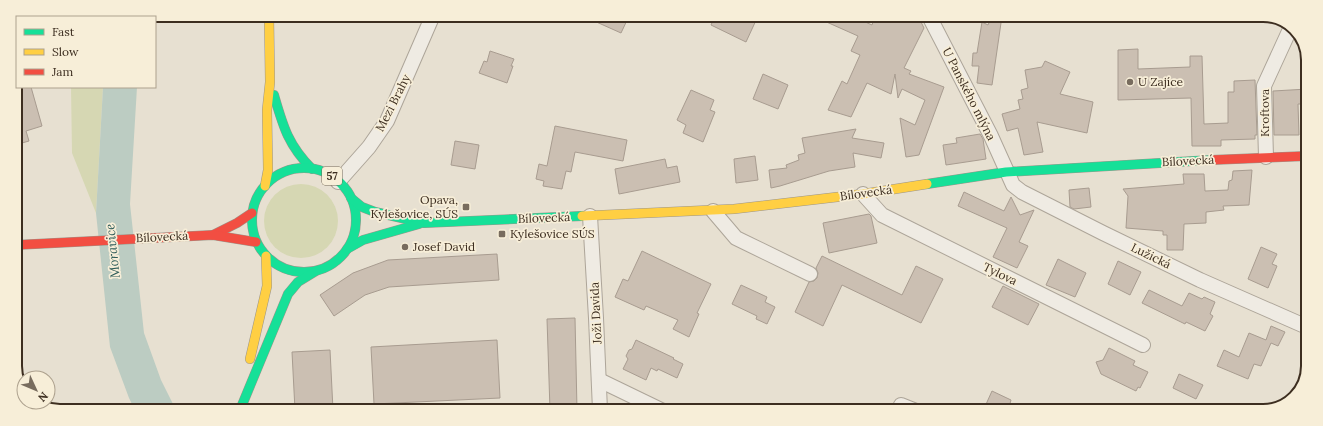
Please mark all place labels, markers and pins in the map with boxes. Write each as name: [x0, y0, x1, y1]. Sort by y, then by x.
place label: U Zajíce: [1138, 74, 1184, 89]
marker: U Zajíce: [1125, 77, 1135, 87]
place label: Opava, Kylešovice, SÚS: [370, 192, 458, 221]
marker: Opava, Kylešovice, SÚS: [461, 202, 471, 212]
place label: Kylešovice SÚS: [510, 226, 595, 241]
marker: Kylešovice SÚS: [497, 229, 507, 239]
place label: Josef David: [412, 239, 475, 254]
marker: Josef David: [400, 242, 410, 252]

